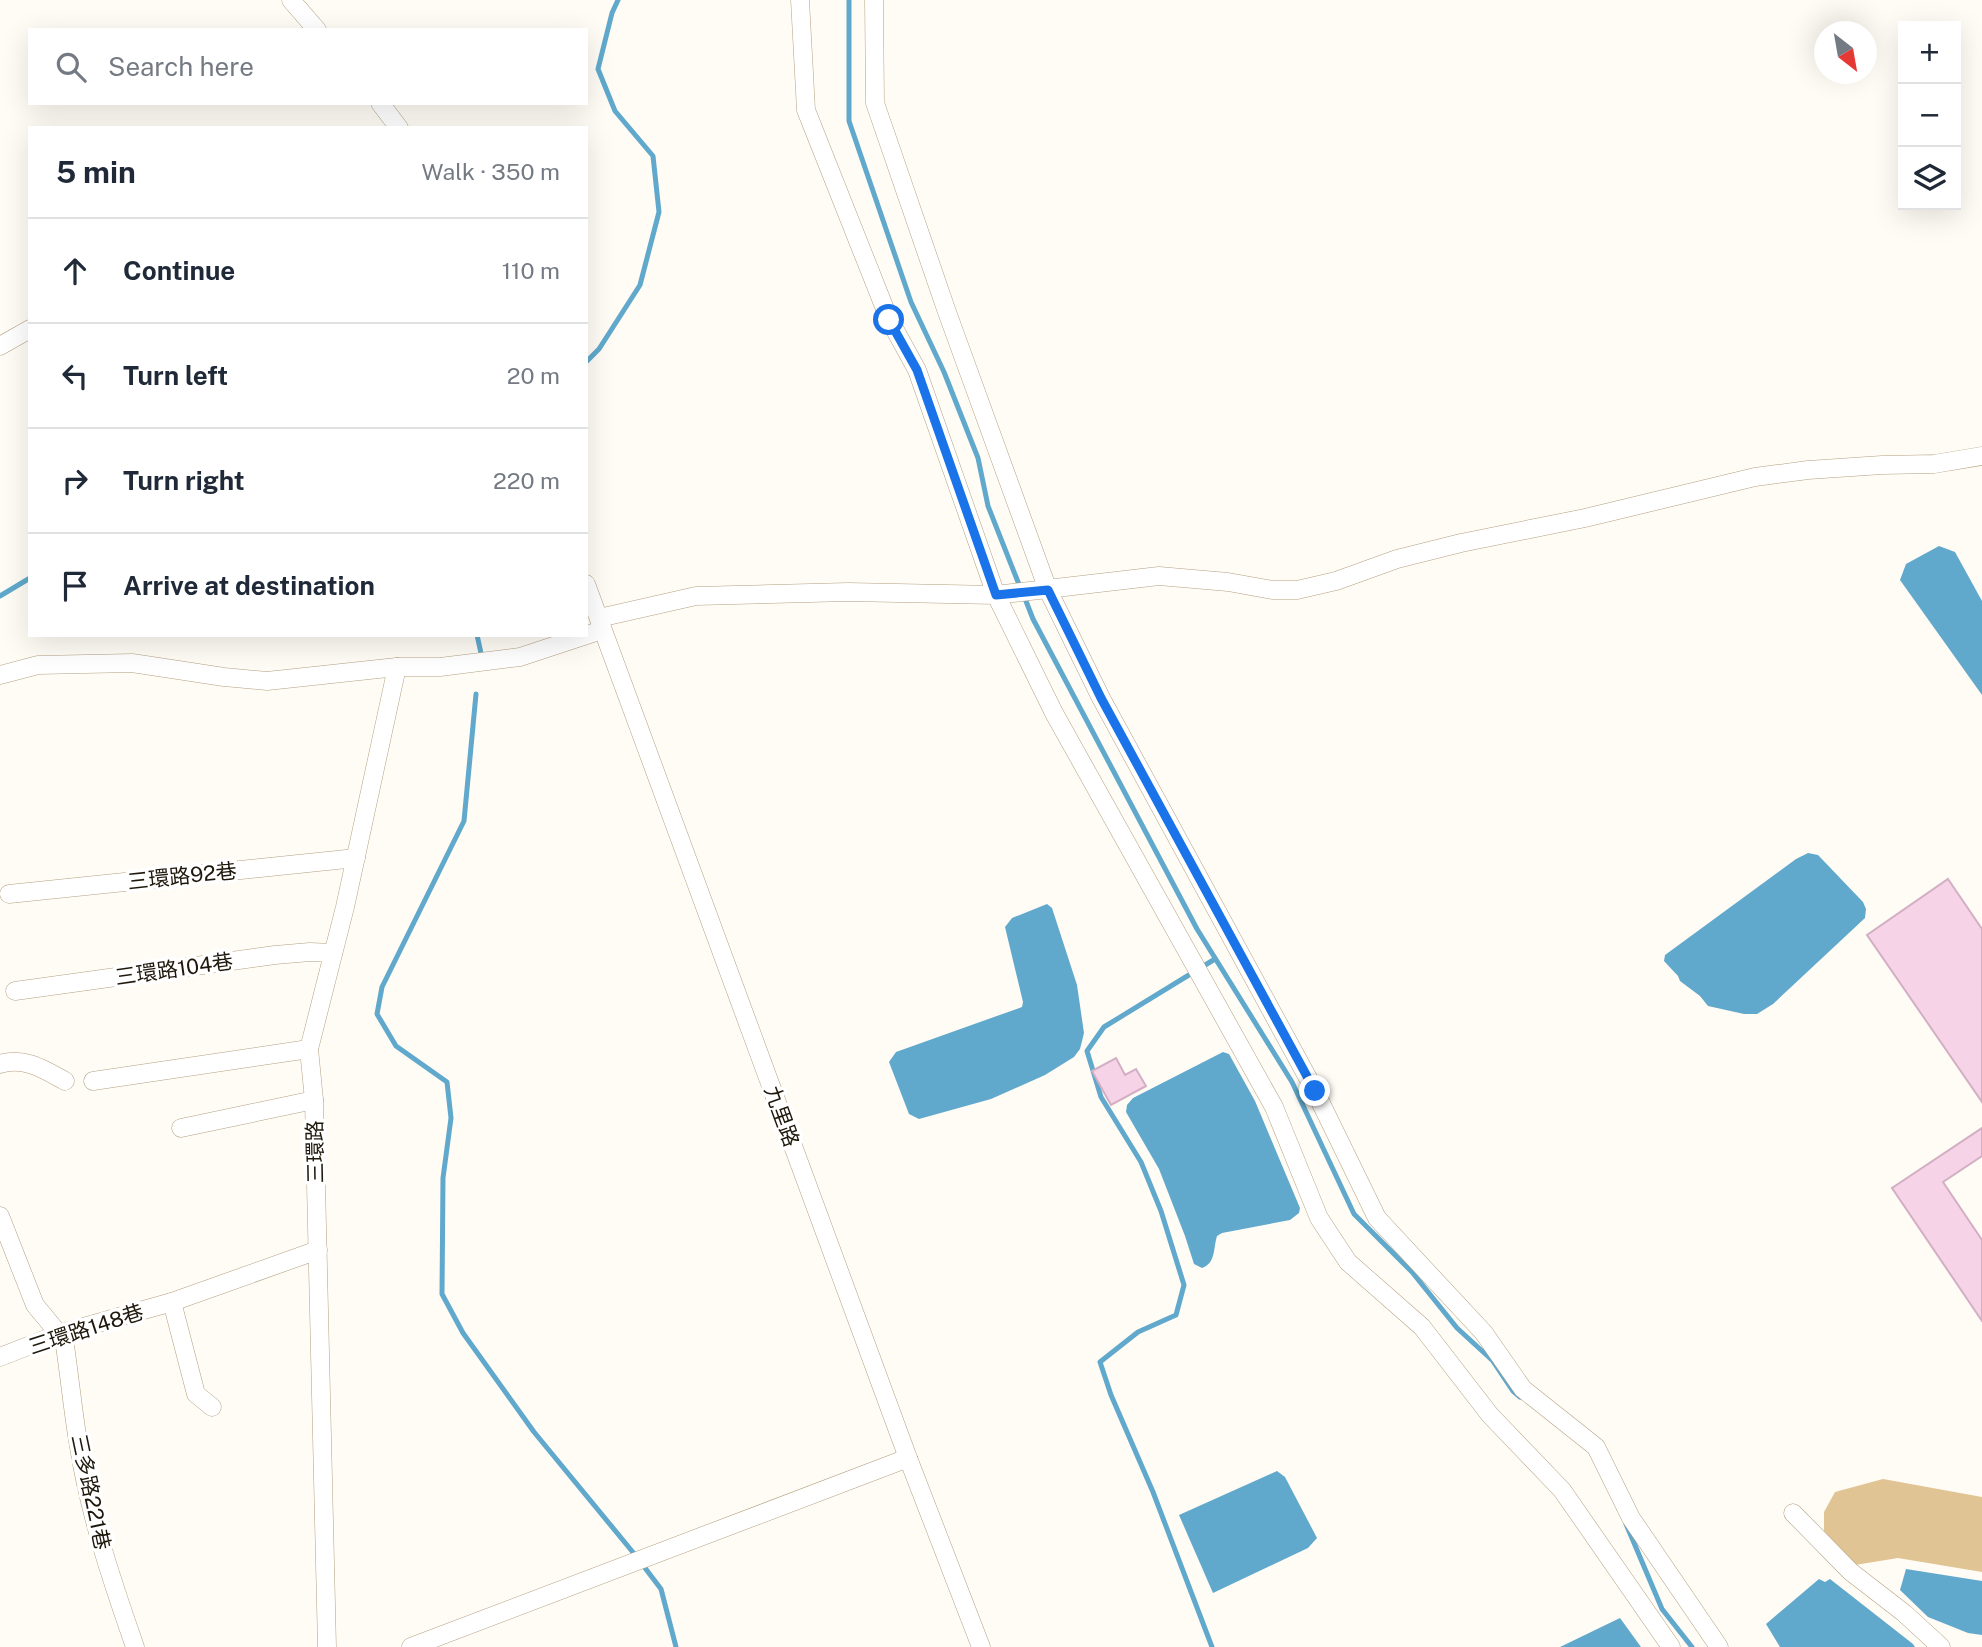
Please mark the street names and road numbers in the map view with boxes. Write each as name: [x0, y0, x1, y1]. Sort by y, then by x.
street label: 三環路92巷: [126, 858, 238, 894]
street label: 三環路104巷: [114, 948, 234, 990]
street label: 九里路: [759, 1082, 805, 1150]
street label: 三環路: [302, 1120, 328, 1184]
street label: 三環路148巷: [25, 1299, 147, 1359]
street label: 三多路221巷: [67, 1432, 115, 1552]

